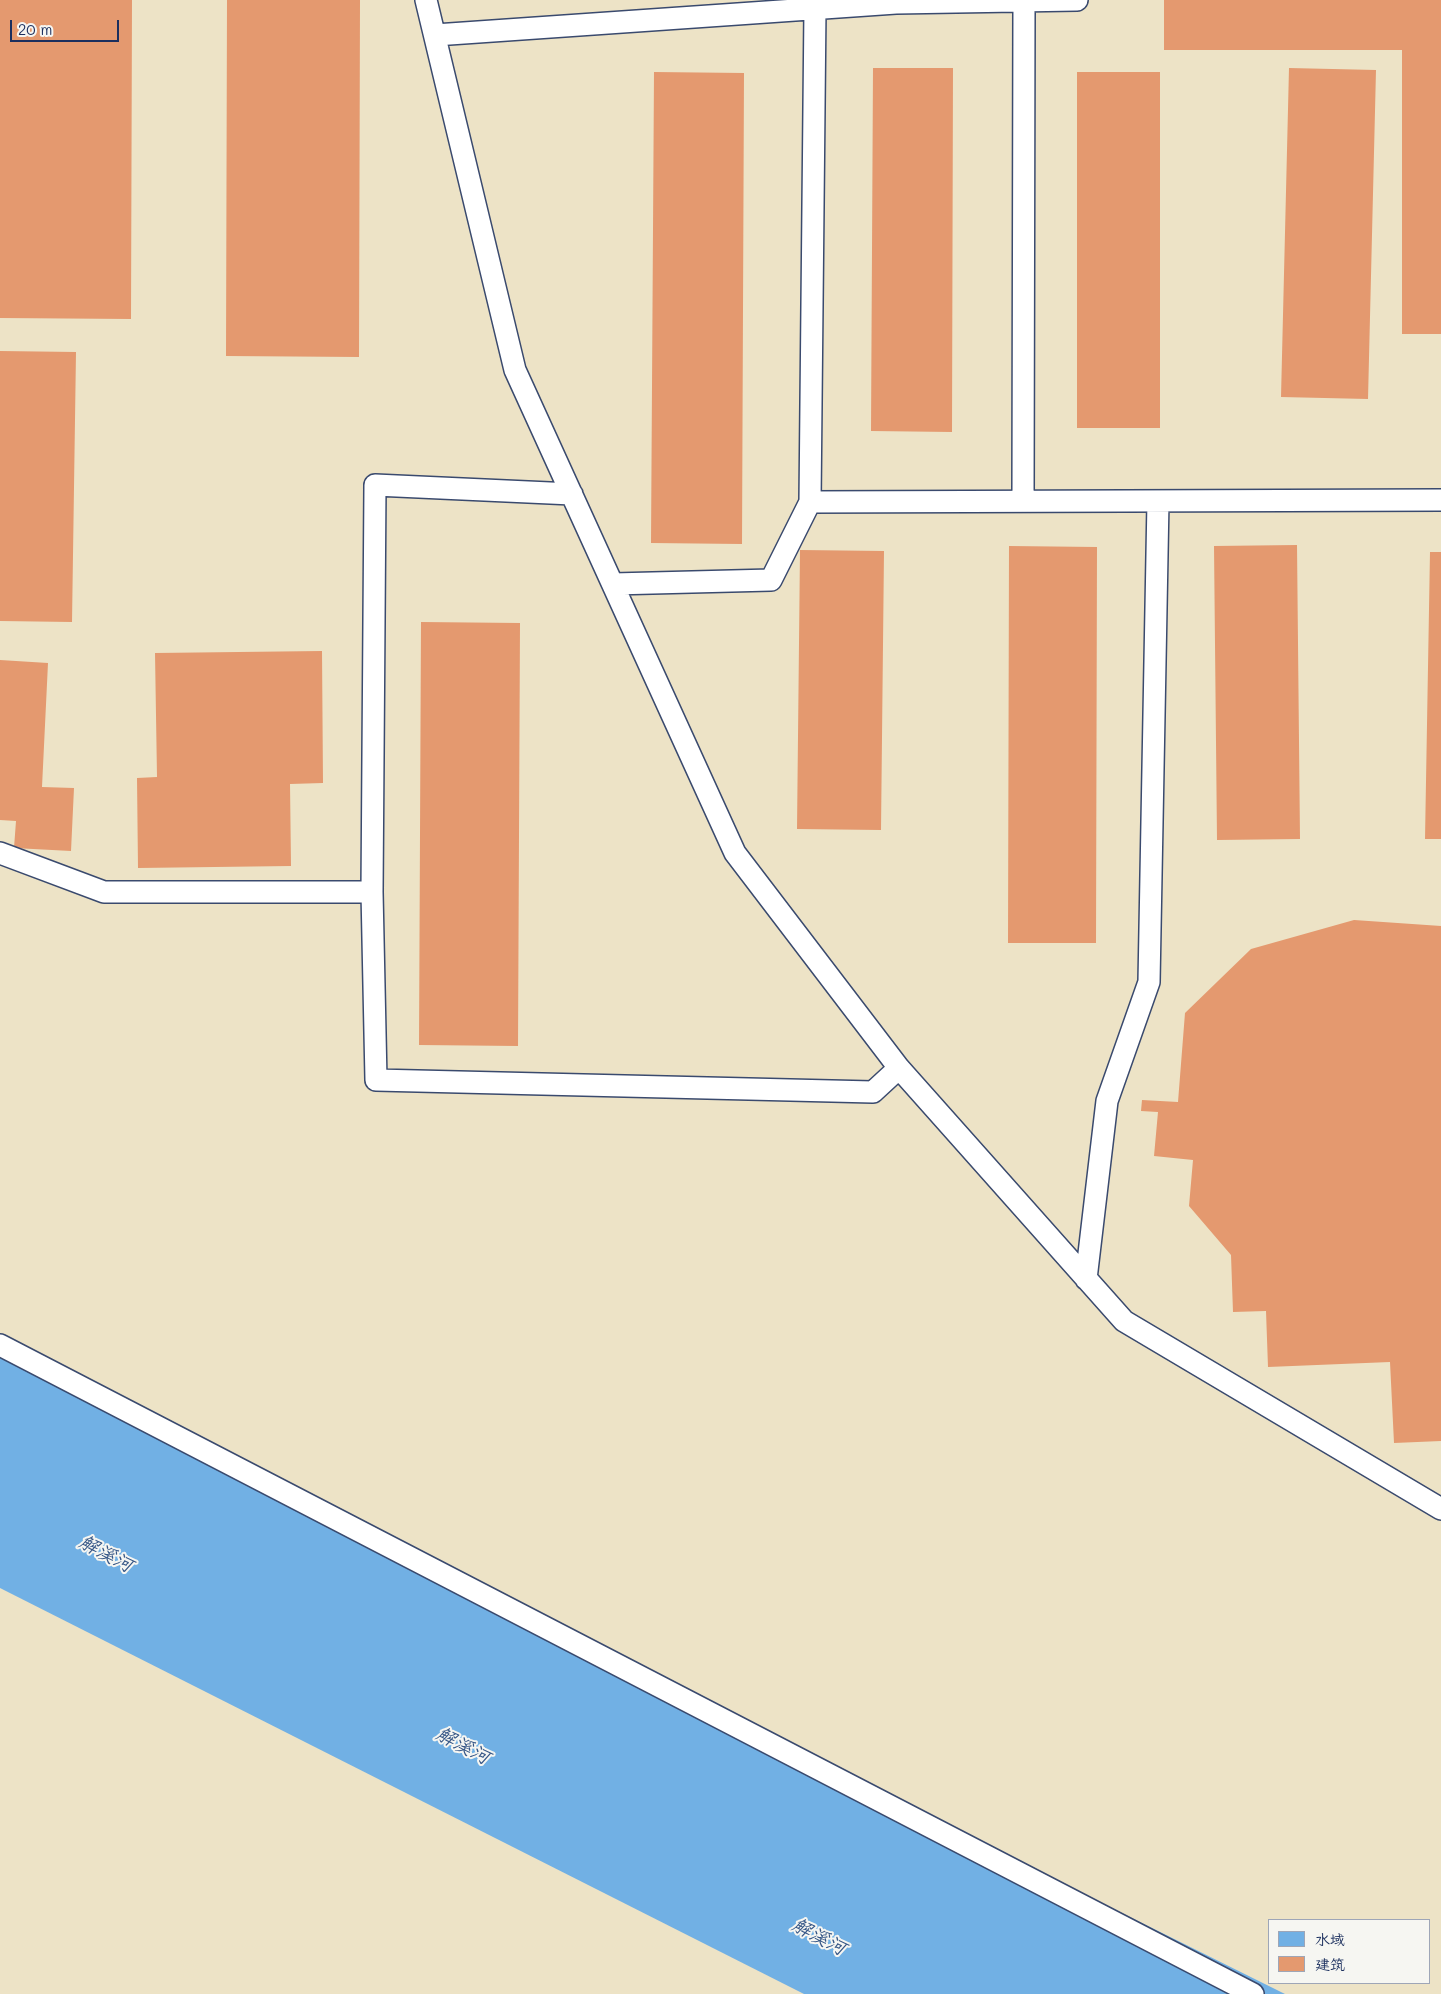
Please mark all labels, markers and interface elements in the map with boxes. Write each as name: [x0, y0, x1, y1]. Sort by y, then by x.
scale bar: [12, 10, 121, 42]
text: 20 m: [18, 19, 52, 39]
water label: 解溪河: [75, 1531, 137, 1577]
water label: 解溪河: [432, 1723, 494, 1769]
water label: 解溪河: [788, 1914, 850, 1960]
legend: [1268, 1919, 1431, 1984]
text: 水域: [1315, 1929, 1345, 1949]
text: 建筑: [1315, 1954, 1345, 1974]

